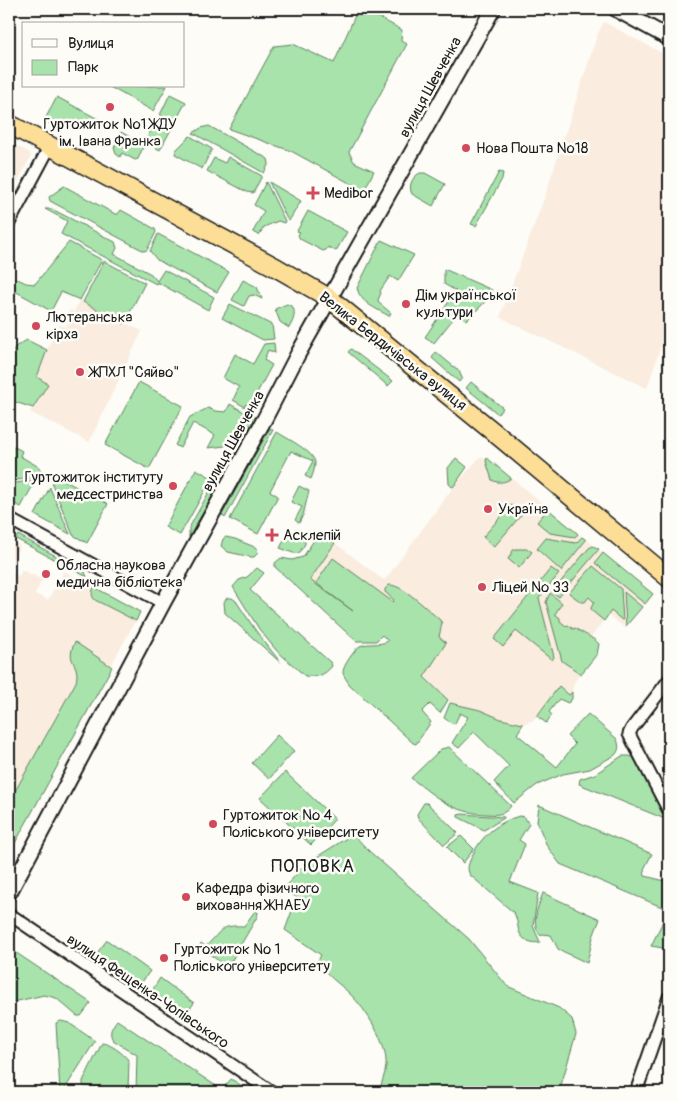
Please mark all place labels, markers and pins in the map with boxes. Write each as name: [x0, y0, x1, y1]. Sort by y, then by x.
marker: Гуртожиток №1 ЖДУ ім. Івана Франка: [104, 101, 116, 113]
place label: Гуртожиток №1 ЖДУ ім. Івана Франка: [43, 115, 177, 151]
place label: Нова Пошта №18: [476, 139, 589, 158]
marker: Нова Пошта №18: [460, 142, 472, 154]
place label: Medibor: [324, 184, 374, 203]
marker: Medibor: [306, 186, 320, 200]
place label: Дім української культури: [415, 286, 517, 322]
marker: Дім української культури: [400, 298, 412, 310]
place label: Лютеранська кірха: [45, 308, 132, 344]
marker: Лютеранська кірха: [30, 320, 42, 332]
place label: ЖПХЛ "Сяйво": [88, 363, 179, 382]
marker: ЖПХЛ "Сяйво": [74, 366, 86, 378]
place label: Гуртожиток інституту медсестринства: [24, 468, 164, 504]
marker: Гуртожиток інституту медсестринства: [167, 480, 179, 492]
place label: Україна: [498, 500, 548, 519]
marker: Україна: [482, 503, 494, 515]
place label: Асклепій: [283, 526, 341, 545]
marker: Асклепій: [265, 528, 279, 542]
place label: Обласна наукова медична бібліотека: [56, 556, 182, 592]
marker: Обласна наукова медична бібліотека: [40, 568, 52, 580]
place label: Ліцей № 33: [491, 578, 569, 597]
marker: Ліцей № 33: [476, 581, 488, 593]
place label: Гуртожиток № 4 Поліського університету: [223, 806, 379, 842]
marker: Гуртожиток № 4 Поліського університету: [207, 818, 219, 830]
place label: Кафедра фізичного виховання ЖНАЕУ: [196, 879, 319, 915]
marker: Кафедра фізичного виховання ЖНАЕУ: [180, 891, 192, 903]
place label: Гуртожиток № 1 Поліського університету: [174, 940, 330, 976]
marker: Гуртожиток № 1 Поліського університету: [158, 952, 170, 964]

